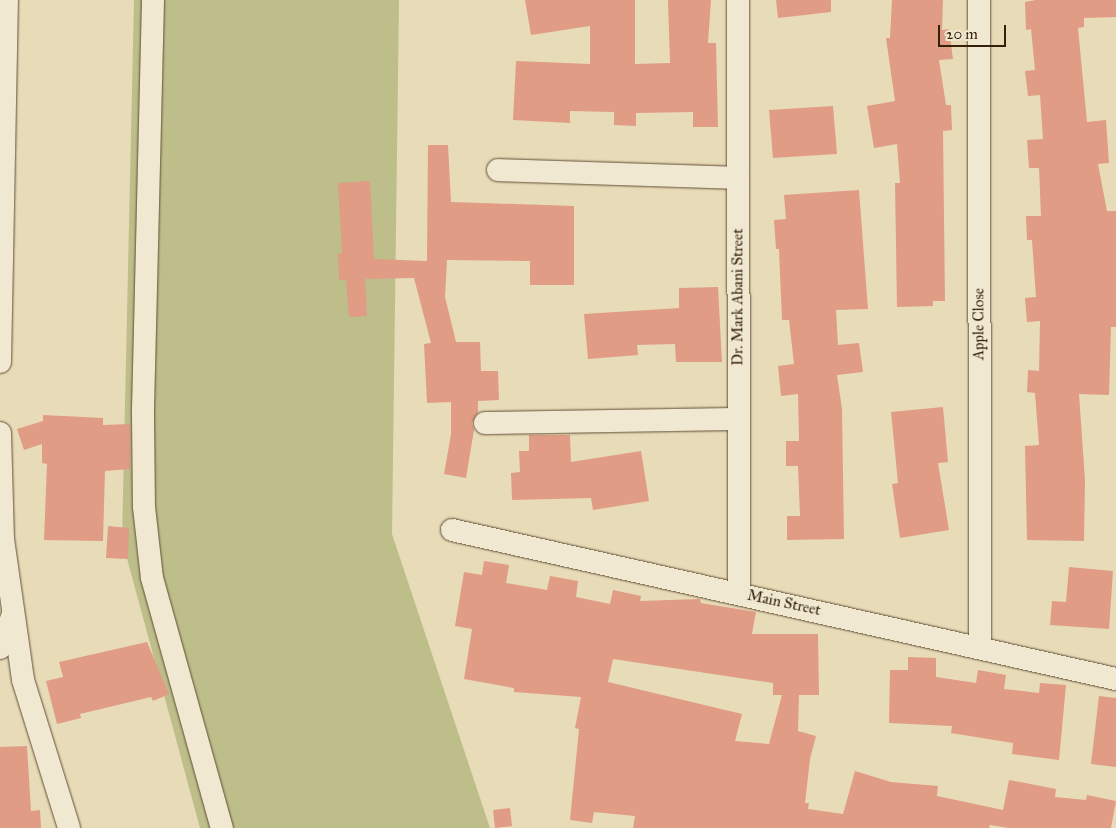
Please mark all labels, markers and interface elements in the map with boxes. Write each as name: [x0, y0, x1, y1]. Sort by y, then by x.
scale bar: [941, 15, 1008, 47]
text: 20 m: [946, 25, 978, 43]
street label: Dr. Mark Abani Street: [729, 228, 747, 366]
street label: Apple Close: [970, 288, 988, 360]
street label: Main Street: [746, 586, 822, 620]

